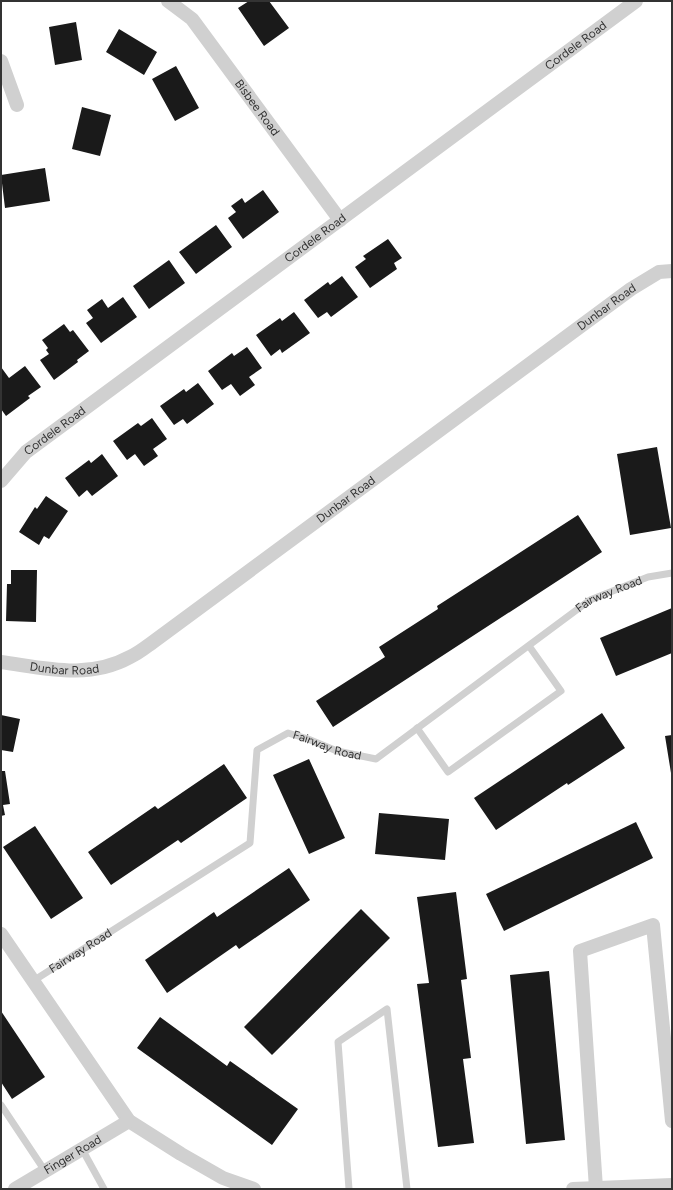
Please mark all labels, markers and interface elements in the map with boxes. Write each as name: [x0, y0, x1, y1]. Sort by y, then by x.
street label: Cordele Road: [542, 18, 609, 73]
street label: Bisbee Road: [232, 77, 283, 139]
street label: Cordele Road: [282, 211, 349, 266]
street label: Dunbar Road: [574, 281, 638, 333]
street label: Cordele Road: [21, 403, 88, 458]
street label: Dunbar Road: [314, 473, 378, 526]
street label: Fairway Road: [573, 573, 644, 615]
street label: Dunbar Road: [29, 659, 100, 678]
street label: Fairway Road: [291, 728, 363, 763]
street label: Fairway Road: [46, 926, 114, 976]
street label: Finger Road: [41, 1132, 104, 1177]

